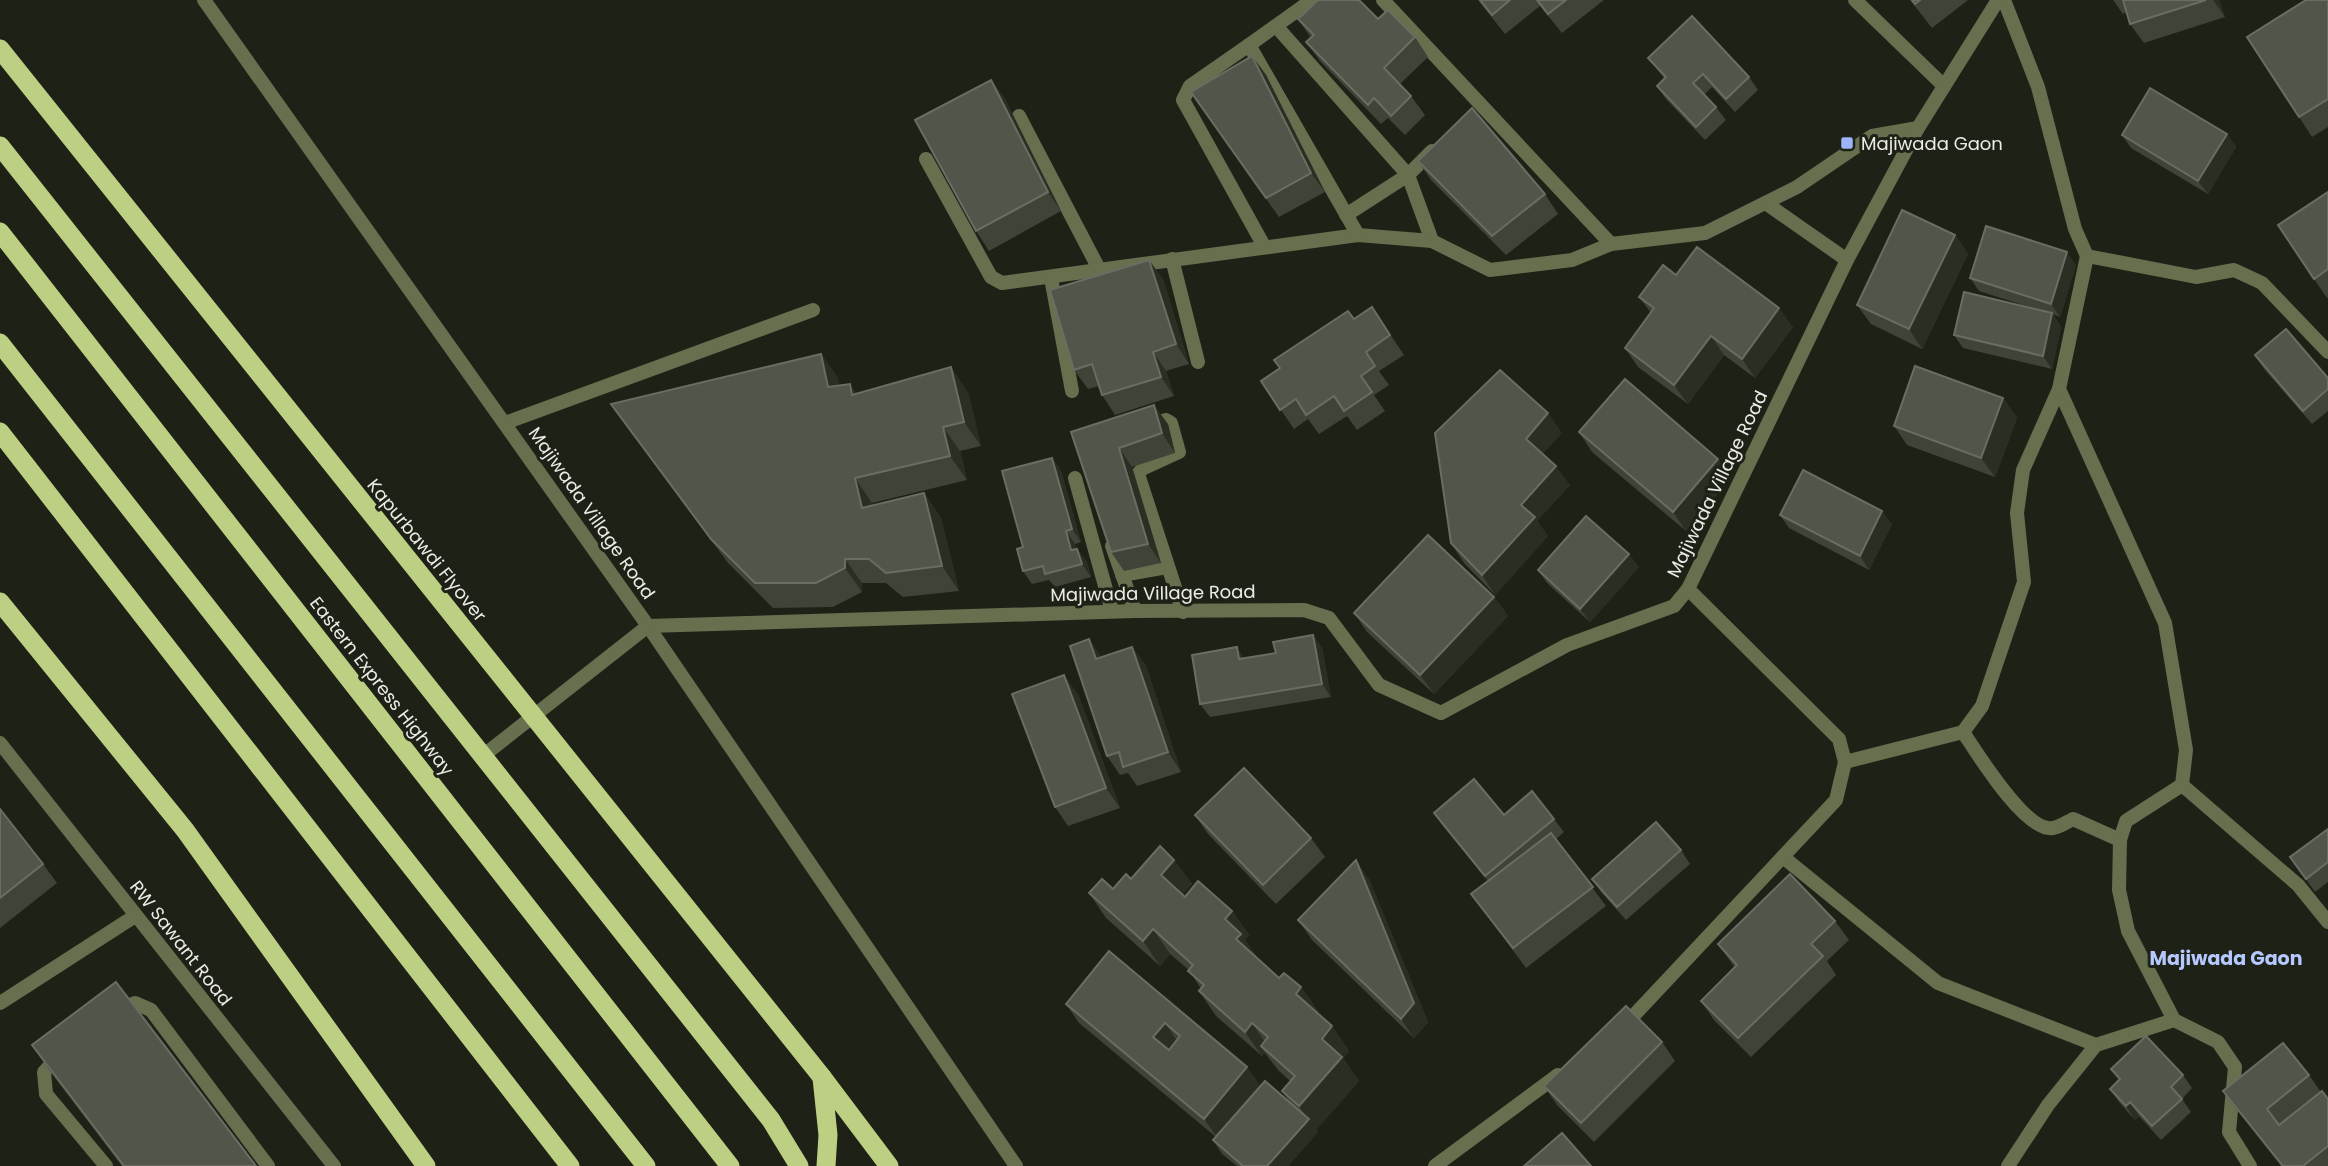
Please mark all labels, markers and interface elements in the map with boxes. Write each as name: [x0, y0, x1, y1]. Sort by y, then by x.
place label: Majiwada Gaon: [1861, 131, 2003, 156]
marker: Majiwada Gaon: [1839, 135, 1855, 151]
street label: Majiwada Village Road: [1661, 386, 1773, 582]
street label: Majiwada Village Road: [523, 422, 661, 604]
street label: Kapurbawdi Flyover: [362, 473, 493, 627]
street label: Majiwada Village Road: [1050, 579, 1256, 607]
street label: Eastern Express Highway: [304, 591, 460, 781]
street label: RW Sawant Road: [124, 875, 238, 1011]
district label: Majiwada Gaon: [2149, 945, 2303, 972]

